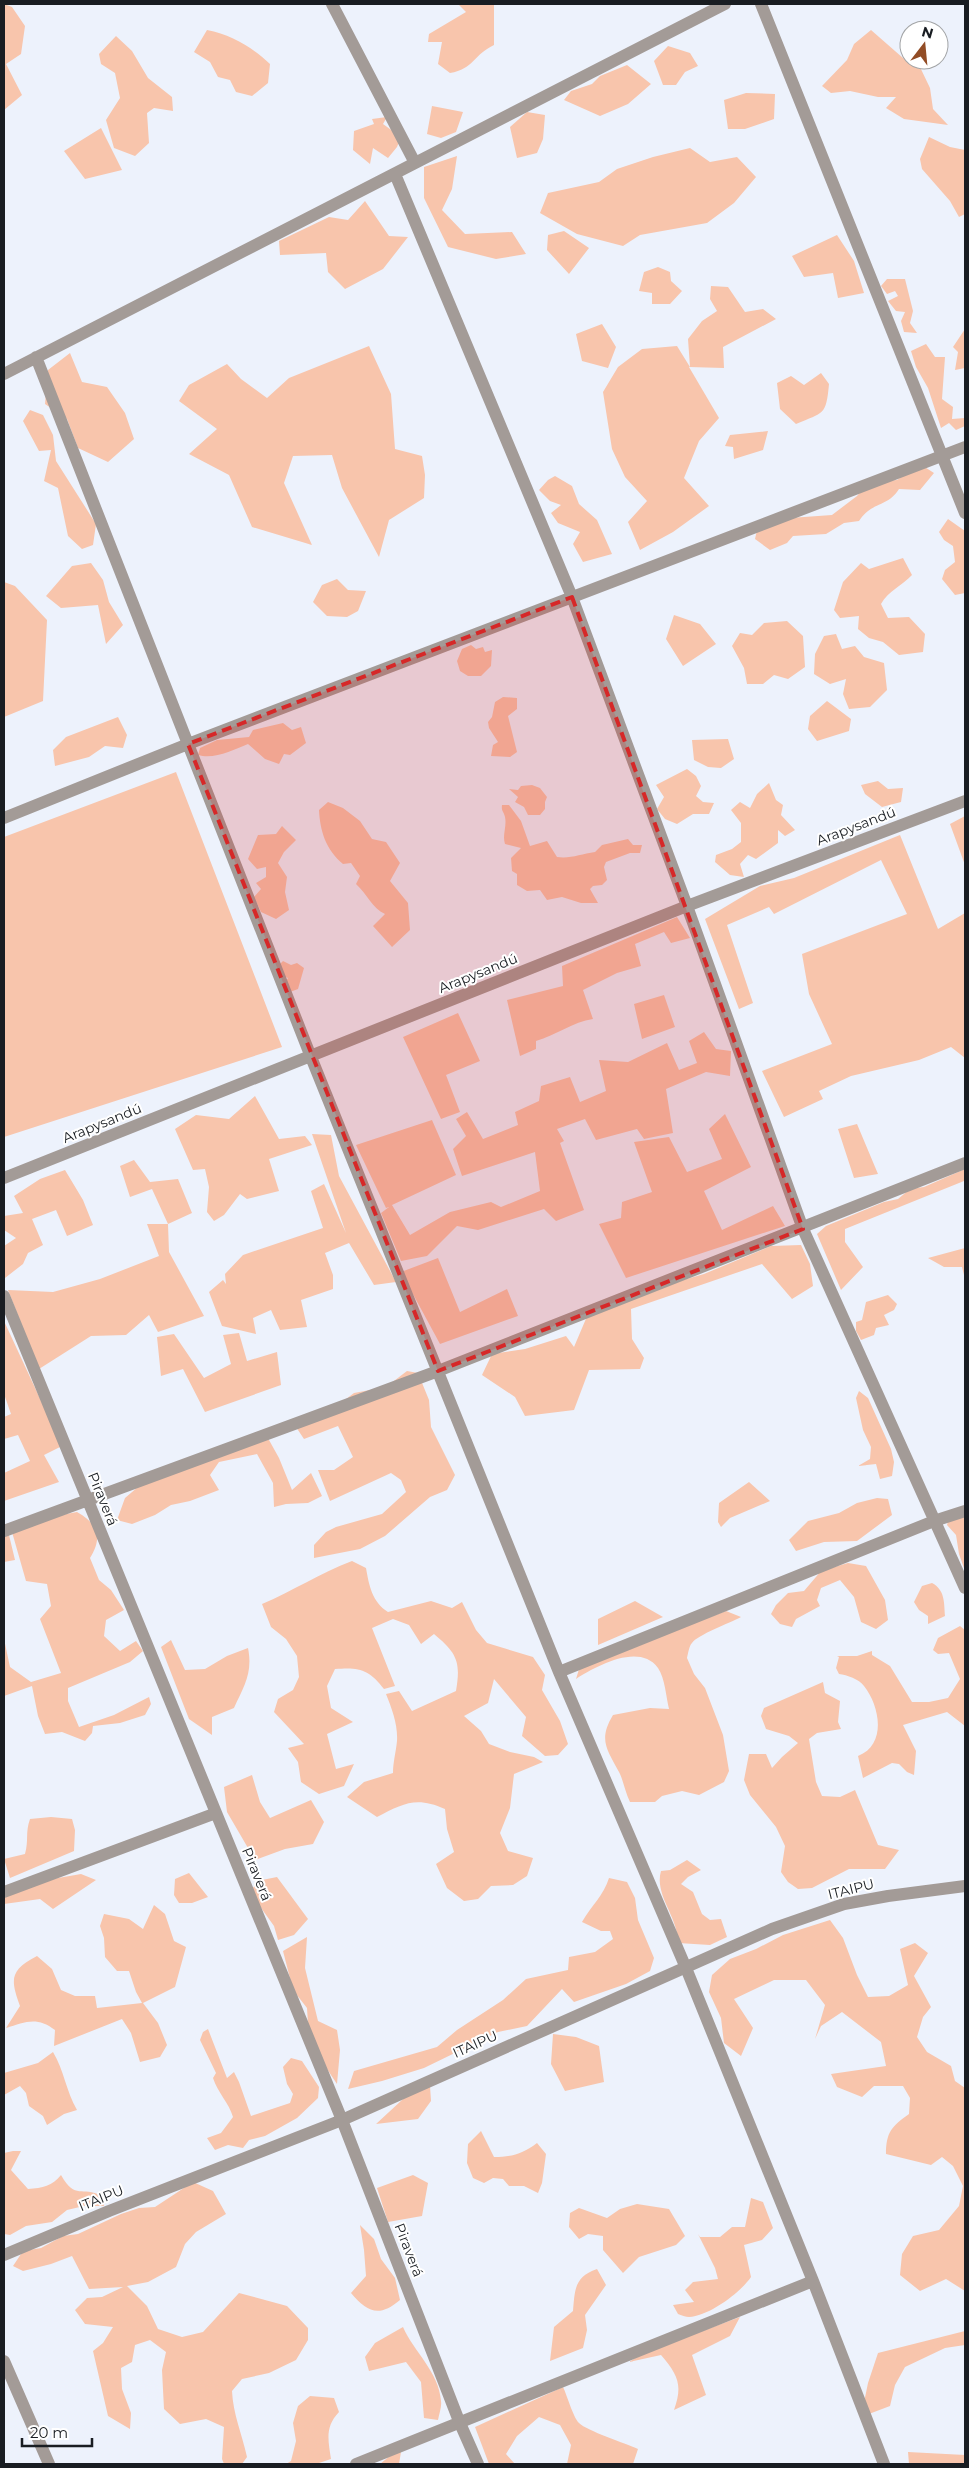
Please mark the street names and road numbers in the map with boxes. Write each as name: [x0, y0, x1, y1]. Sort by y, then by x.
street label: Arapysandú: [814, 803, 898, 849]
street label: Arapysandú: [436, 949, 520, 997]
street label: Arapysandú: [60, 1099, 144, 1147]
street label: Piraverá: [84, 1470, 122, 1528]
street label: Piraverá: [238, 1845, 276, 1903]
street label: ITAIPU: [826, 1875, 876, 1903]
street label: ITAIPU: [450, 2026, 500, 2062]
street label: ITAIPU: [76, 2181, 126, 2215]
street label: Piraverá: [391, 2221, 427, 2279]

